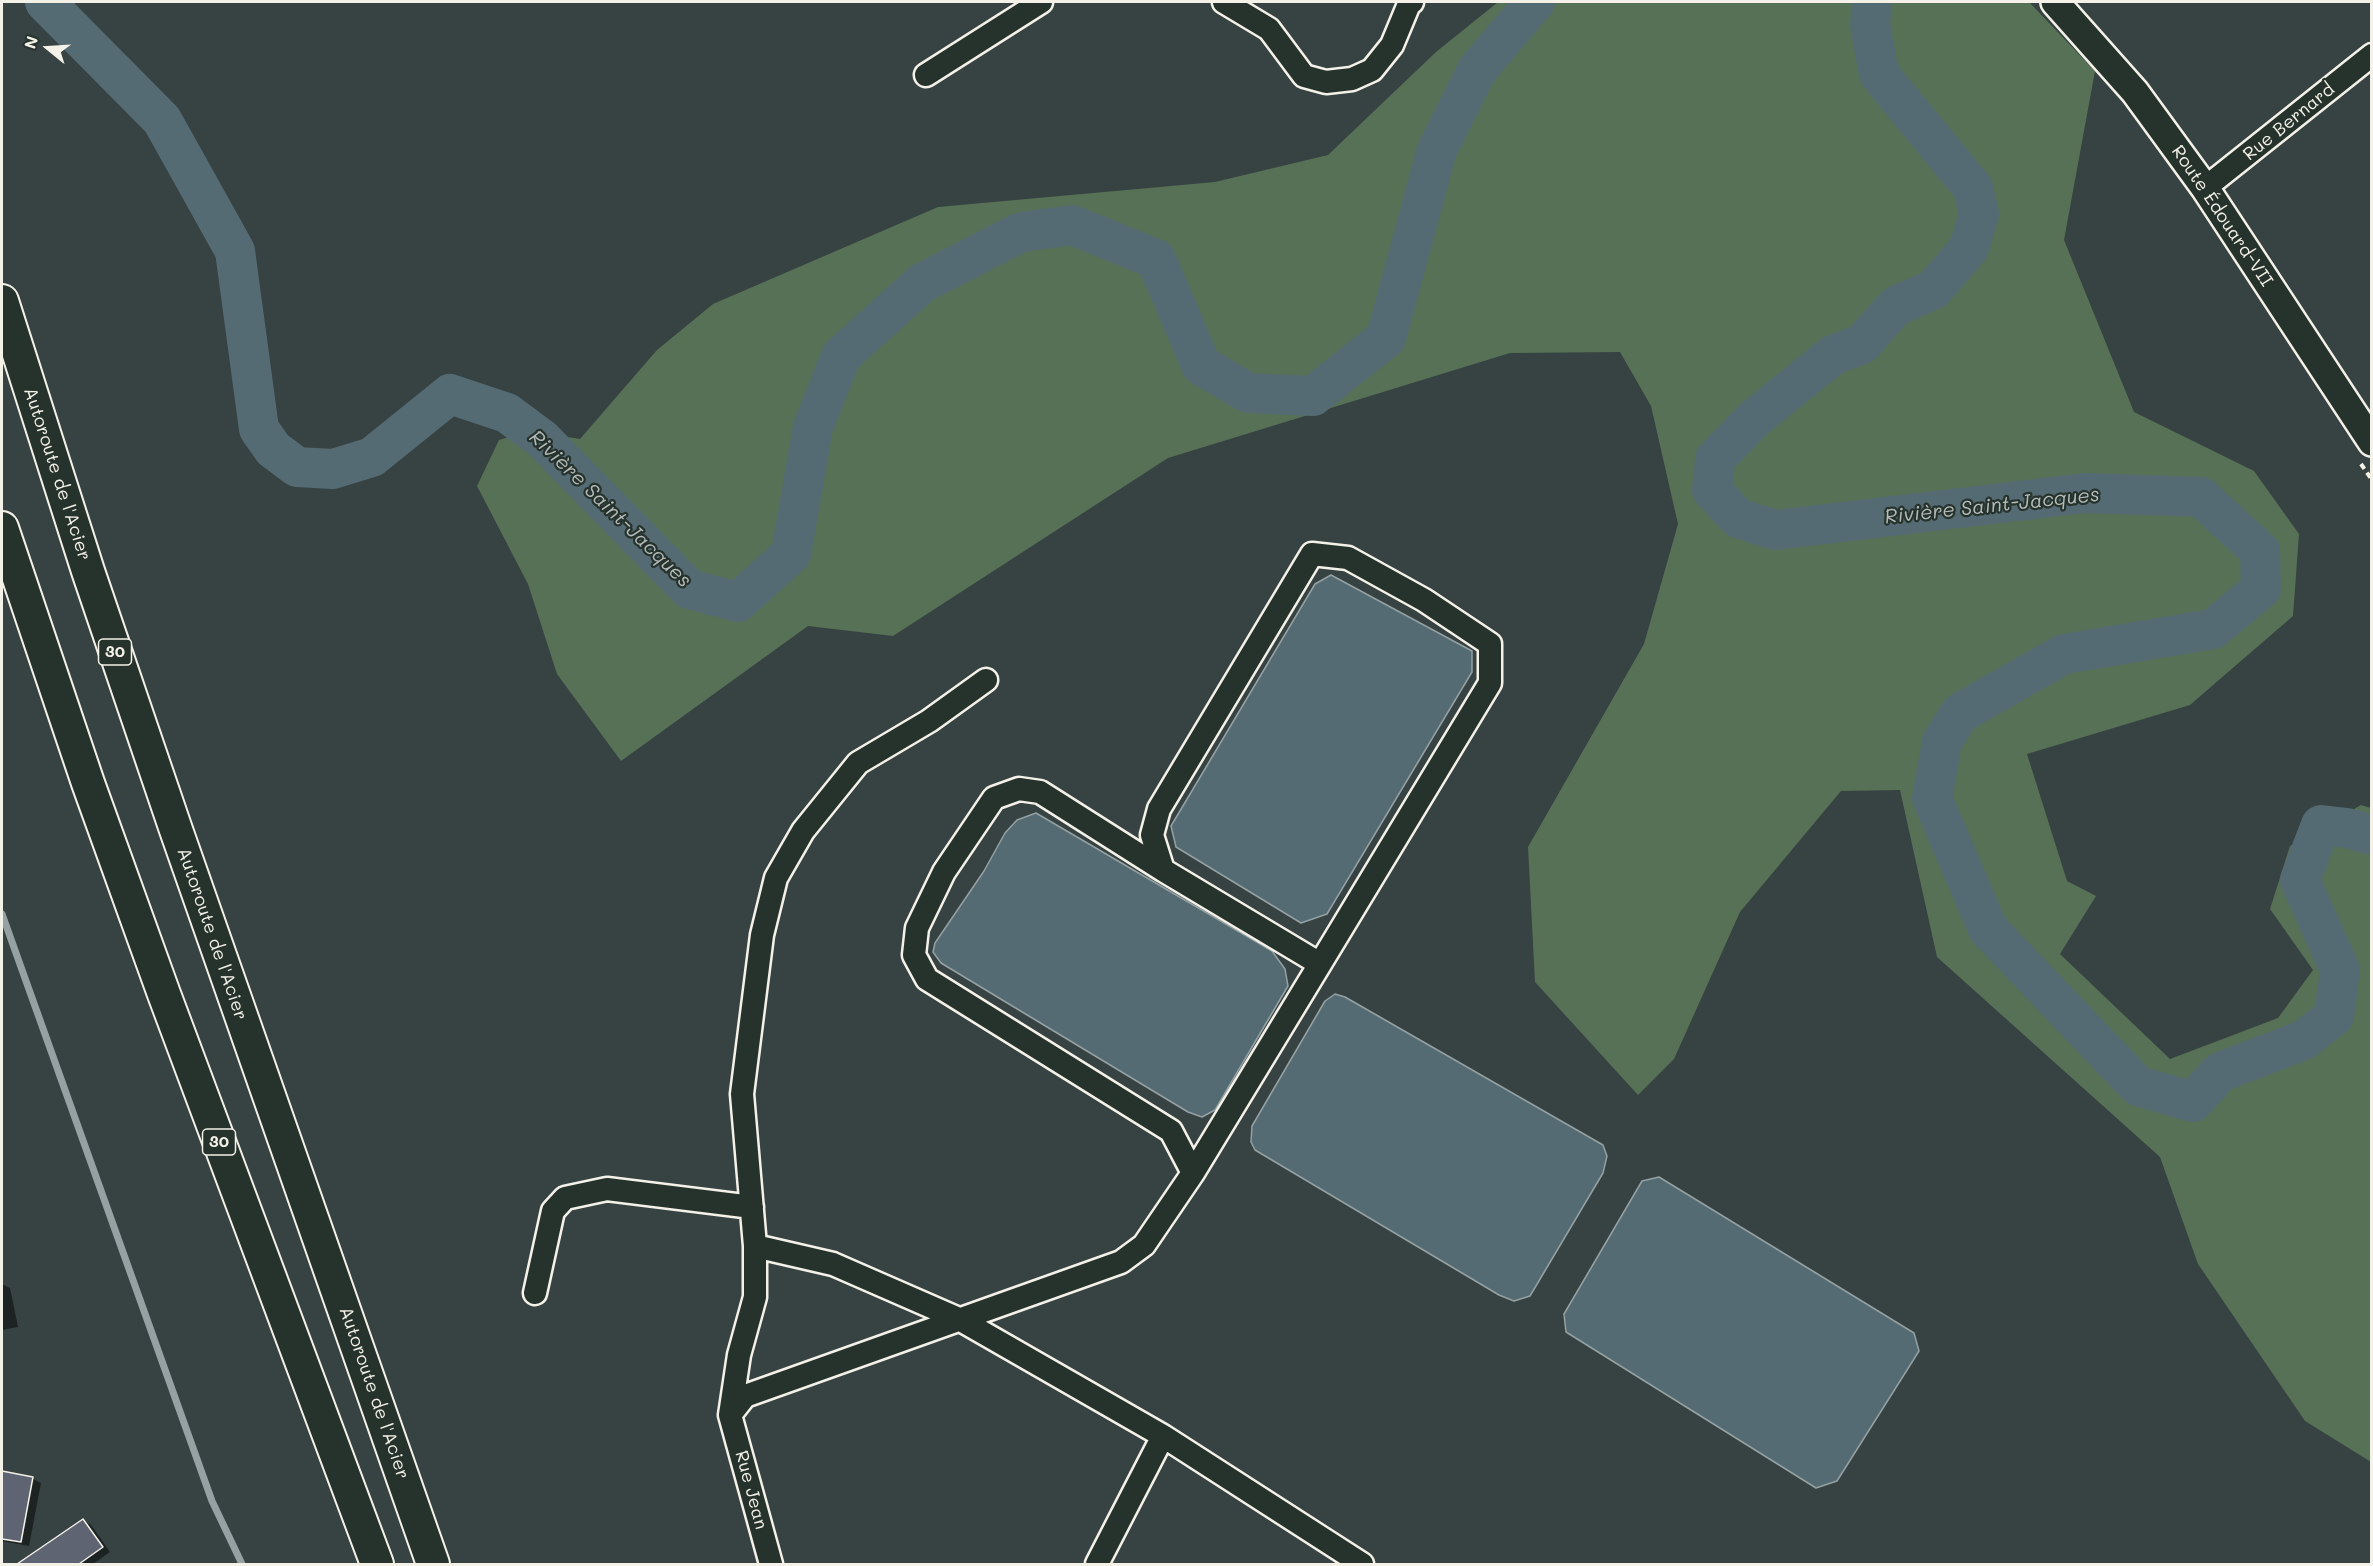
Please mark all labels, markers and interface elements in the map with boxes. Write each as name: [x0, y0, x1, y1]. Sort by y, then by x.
north arrow: [18, 18, 78, 78]
text: N: [19, 33, 42, 51]
street label: Rue Bernard: [2239, 79, 2339, 165]
street label: Route Édouard-VII: [2167, 141, 2277, 291]
street label: Autoroute de l'Acier: [19, 385, 95, 563]
water label: Rivière Saint-Jacques: [524, 425, 696, 593]
water label: Rivière Saint-Jacques: [1883, 483, 2101, 529]
road number: 30: [98, 639, 132, 665]
street label: Autoroute de l'Acier: [172, 845, 252, 1023]
road number: 30: [202, 1129, 236, 1155]
street label: Autoroute de l'Acier: [334, 1304, 414, 1482]
street label: Rue Jean: [730, 1448, 772, 1532]

